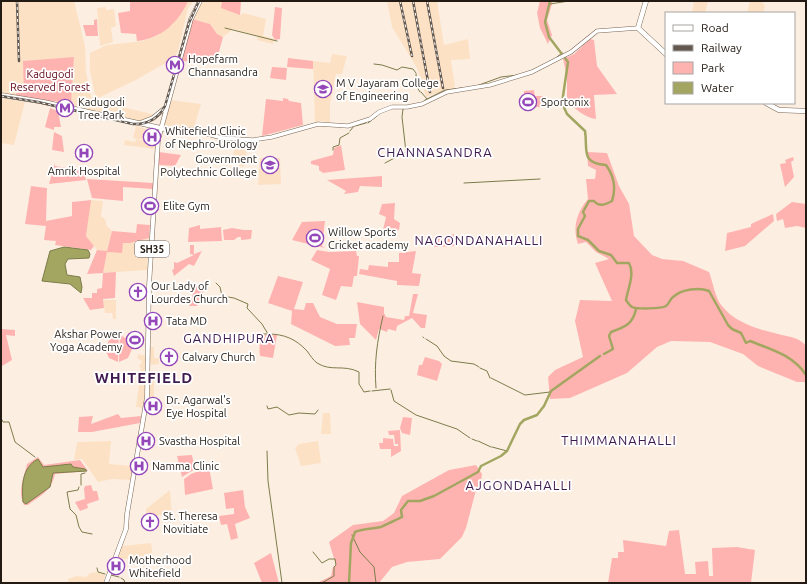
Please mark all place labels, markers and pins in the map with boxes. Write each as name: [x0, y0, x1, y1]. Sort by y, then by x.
place label: Hopefarm Channasandra: [188, 53, 258, 78]
metro station icon: Hopefarm Channasandra: [165, 55, 185, 75]
place label: M V Jayaram College of Engineering: [336, 77, 439, 102]
school or university icon: M V Jayaram College of Engineering: [313, 79, 333, 99]
sports icon: Sportonix: [518, 92, 538, 112]
place label: Kadugodi Tree Park: [78, 96, 125, 121]
place label: Sportonix: [541, 96, 589, 108]
metro station icon: Kadugodi Tree Park: [55, 98, 75, 118]
place label: Whitefield Clinic of Nephro-Urology: [165, 125, 258, 150]
hospital icon: Whitefield Clinic of Nephro-Urology: [142, 127, 162, 147]
hospital icon: Amrik Hospital: [74, 143, 94, 163]
place label: Government Polytechnic College: [160, 153, 258, 178]
school or university icon: Government Polytechnic College: [260, 155, 280, 175]
place label: Amrik Hospital: [48, 165, 120, 177]
sports icon: Elite Gym: [140, 196, 160, 216]
place label: Elite Gym: [163, 200, 210, 212]
place label: Willow Sports Cricket academy: [328, 226, 409, 251]
sports icon: Willow Sports Cricket academy: [305, 228, 325, 248]
place label: Our Lady of Lourdes Church: [151, 280, 228, 305]
church icon: Our Lady of Lourdes Church: [128, 282, 148, 302]
hospital icon: Tata MD: [143, 311, 163, 331]
place label: Tata MD: [166, 315, 207, 327]
place label: Akshar Power Yoga Academy: [50, 328, 123, 353]
sports icon: Akshar Power Yoga Academy: [125, 330, 145, 350]
church icon: Calvary Church: [159, 347, 179, 367]
place label: Calvary Church: [182, 351, 255, 363]
place label: Dr. Agarwal's Eye Hospital: [166, 394, 231, 419]
hospital icon: Dr. Agarwal's Eye Hospital: [143, 396, 163, 416]
hospital icon: Svastha Hospital: [136, 431, 156, 451]
place label: Svastha Hospital: [159, 435, 240, 447]
hospital icon: Namma Clinic: [129, 456, 149, 476]
place label: Namma Clinic: [152, 460, 219, 472]
place label: St. Theresa Novitiate: [163, 510, 218, 535]
church icon: St. Theresa Novitiate: [140, 512, 160, 532]
place label: Motherhood Whitefield: [129, 554, 191, 579]
hospital icon: Motherhood Whitefield: [106, 556, 126, 576]

